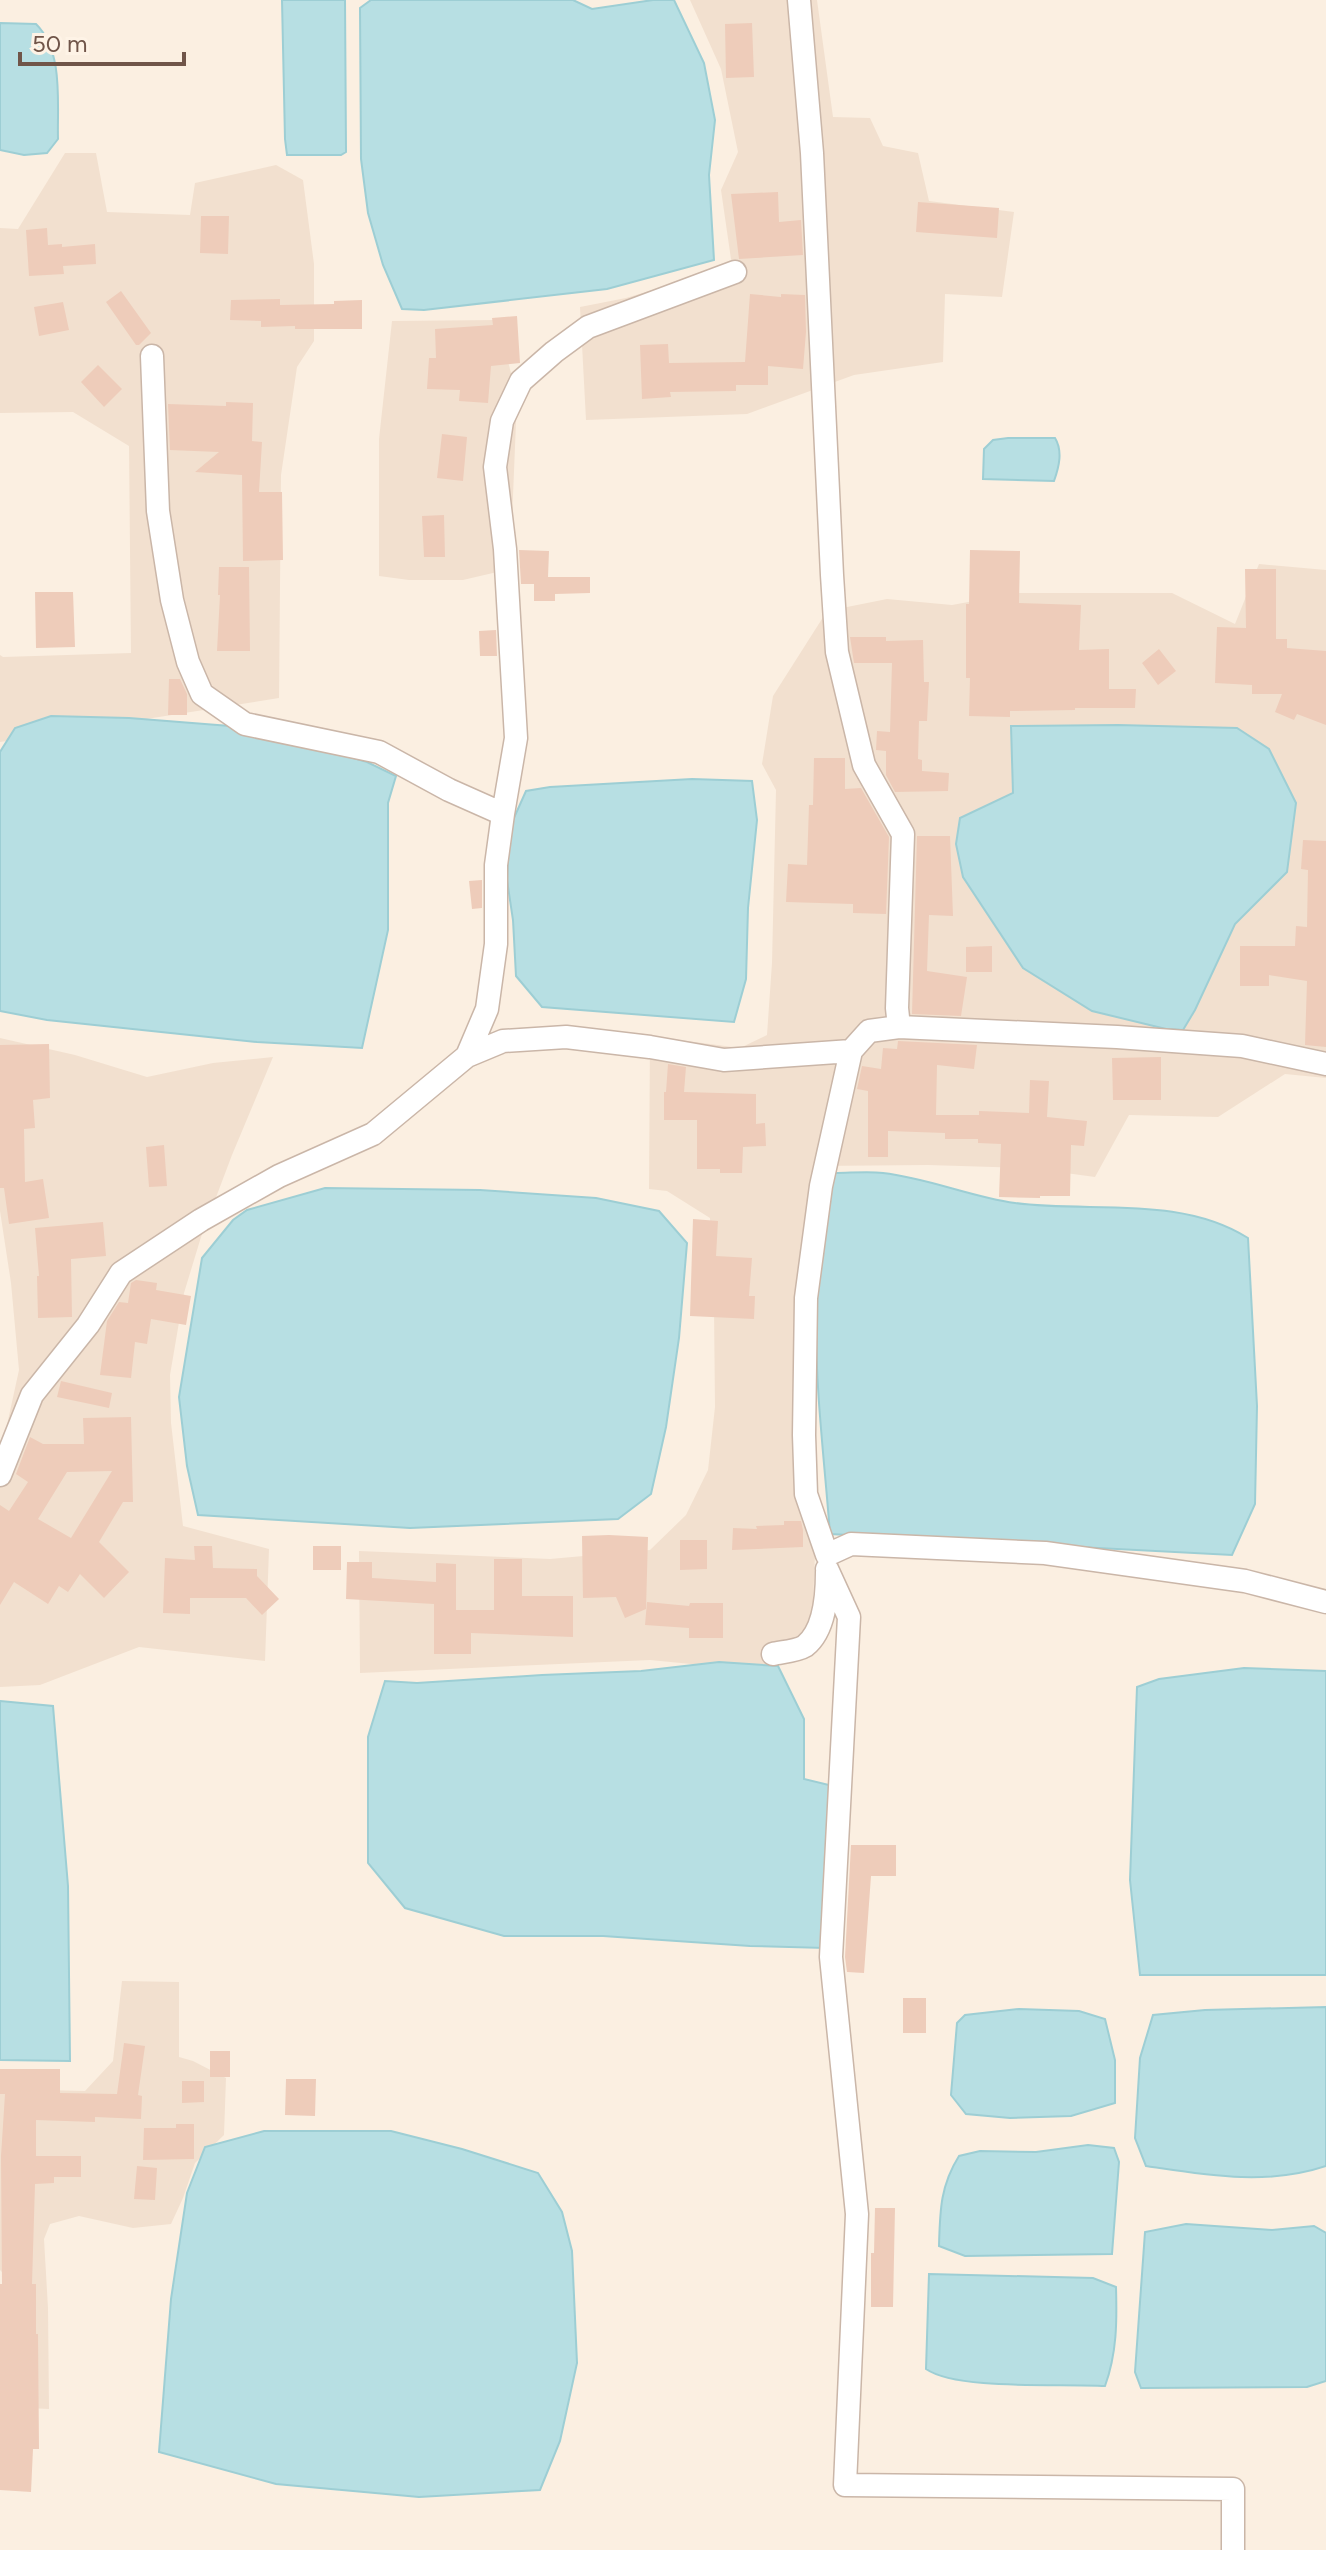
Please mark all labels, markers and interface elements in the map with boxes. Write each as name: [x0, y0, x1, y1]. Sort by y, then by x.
scale bar: [20, 16, 184, 66]
text: 50 m: [32, 29, 88, 58]

